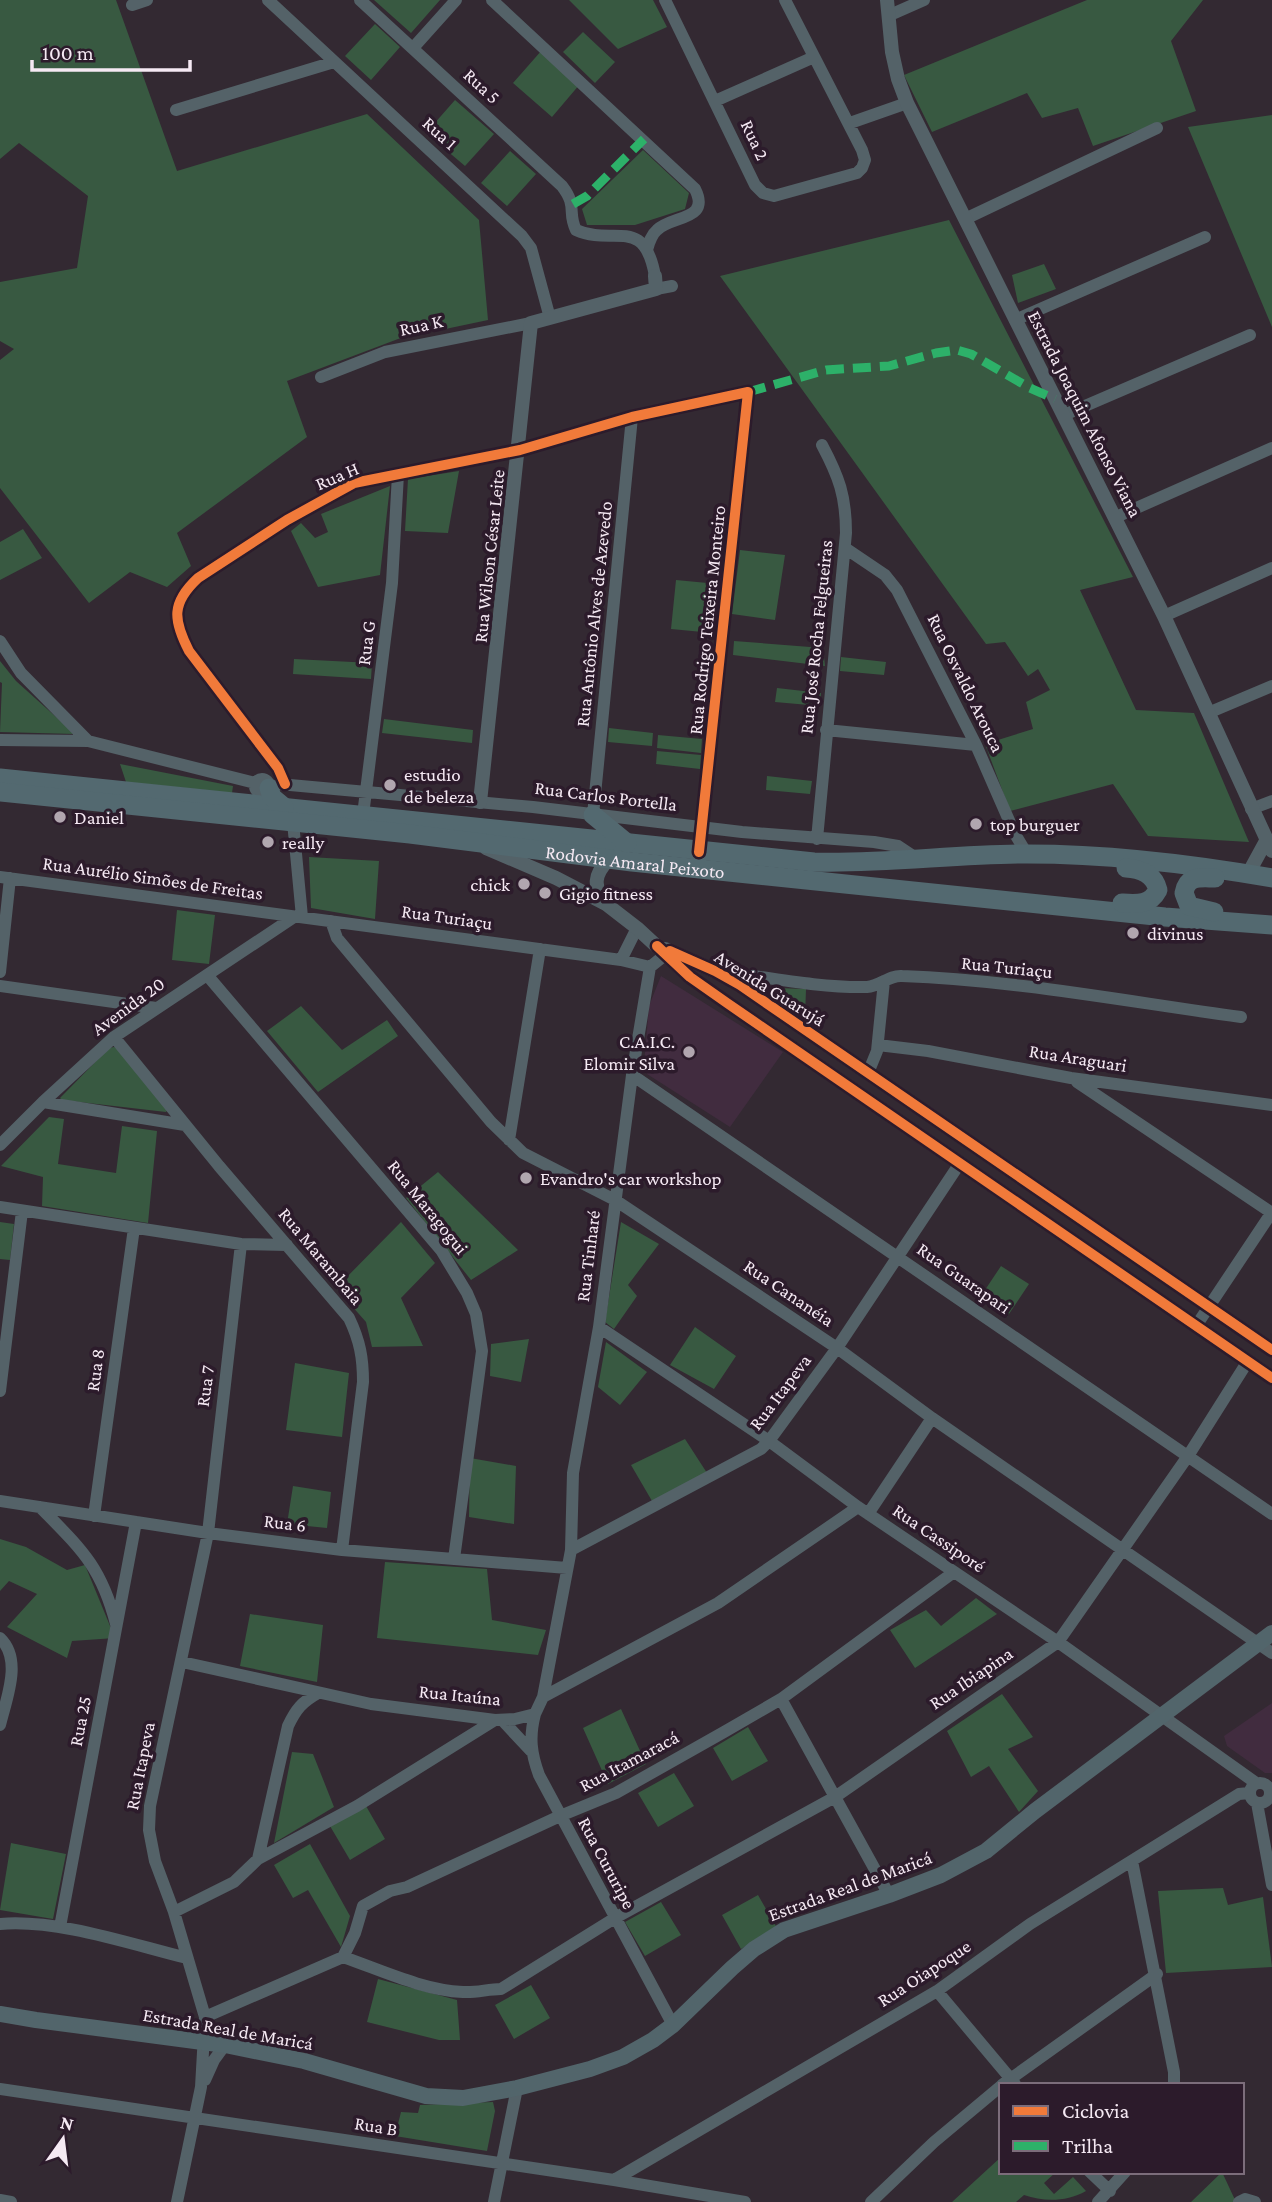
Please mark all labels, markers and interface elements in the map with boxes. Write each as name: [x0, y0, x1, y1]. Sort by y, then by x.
scale bar: [32, 28, 189, 72]
text: 100 m: [42, 41, 94, 65]
street label: Rua 5: [460, 64, 504, 108]
street label: Rua 1: [418, 112, 462, 154]
street label: Rua 2: [737, 117, 773, 163]
street label: Estrada Joaquim Afonso Viana: [1024, 307, 1146, 521]
street label: Rua K: [397, 310, 446, 340]
street label: Rua H: [312, 458, 362, 494]
street label: Rua Wilson César Leite: [469, 468, 509, 644]
street label: Rua Antônio Alves de Azevedo: [572, 500, 616, 728]
street label: Rua Rodrigo Teixeira Monteiro: [685, 504, 729, 736]
street label: Rua José Rocha Felgueiras: [795, 539, 837, 735]
street label: Rua Osvaldo Arouca: [923, 610, 1009, 756]
street label: Rua G: [353, 620, 379, 666]
place label: estudio de beleza: [404, 764, 474, 807]
marker: estudio de beleza: [382, 777, 398, 793]
street label: Rua Carlos Portella: [534, 777, 679, 815]
place label: Daniel: [74, 807, 124, 828]
marker: Daniel: [52, 809, 68, 825]
place label: top burguer: [990, 814, 1080, 835]
marker: top burguer: [968, 816, 984, 832]
place label: really: [282, 832, 324, 853]
marker: really: [260, 834, 276, 850]
street label: Rodovia Amaral Peixoto: [544, 841, 726, 882]
street label: Rua Aurélio Simões de Freitas: [41, 852, 265, 904]
place label: chick: [470, 874, 511, 895]
marker: chick: [516, 876, 532, 892]
place label: Gigio fitness: [559, 883, 653, 904]
marker: Gigio fitness: [537, 885, 553, 901]
street label: Rua Turiaçu: [400, 900, 494, 934]
place label: divinus: [1147, 923, 1203, 944]
marker: divinus: [1125, 925, 1141, 941]
street label: Avenida Guarujá: [710, 946, 829, 1031]
street label: Rua Turiaçu: [960, 952, 1054, 982]
street label: Avenida 20: [88, 973, 168, 1039]
place label: C.A.I.C. Elomir Silva: [583, 1031, 675, 1074]
street label: Rua Araguari: [1028, 1040, 1128, 1076]
marker: C.A.I.C. Elomir Silva: [681, 1044, 697, 1060]
street label: Rua Maragogui: [384, 1156, 472, 1258]
place label: Evandro's car workshop: [540, 1168, 722, 1189]
marker: Evandro's car workshop: [518, 1170, 534, 1186]
street label: Rua Marambaia: [274, 1203, 368, 1309]
street label: Rua Tinharé: [572, 1209, 604, 1303]
street label: Rua Guarapari: [913, 1238, 1015, 1318]
street label: Rua Cananéia: [740, 1255, 838, 1331]
street label: Rua 8: [82, 1347, 108, 1393]
street label: Rua Itapeva: [745, 1350, 815, 1434]
street label: Rua 7: [192, 1364, 218, 1408]
street label: Rua Cassiporé: [889, 1499, 989, 1577]
street label: Rua 6: [263, 1510, 307, 1536]
street label: Rua Ibiapina: [925, 1642, 1017, 1714]
street label: Rua Itaúna: [418, 1680, 502, 1710]
street label: Rua 25: [65, 1694, 95, 1748]
street label: Rua Itapeva: [121, 1720, 159, 1812]
street label: Rua Itamaracá: [576, 1726, 682, 1796]
street label: Rua Cururipe: [574, 1814, 640, 1912]
street label: Estrada Real de Maricá: [765, 1847, 935, 1925]
street label: Rua Oiapoque: [874, 1935, 974, 2011]
street label: Estrada Real de Maricá: [141, 2004, 315, 2054]
legend: [999, 2083, 1244, 2174]
text: Ciclovia: [1062, 2099, 1130, 2123]
north arrow: [28, 2104, 98, 2174]
text: N: [58, 2111, 76, 2135]
street label: Rua B: [353, 2112, 399, 2140]
text: Trilha: [1062, 2134, 1113, 2158]

